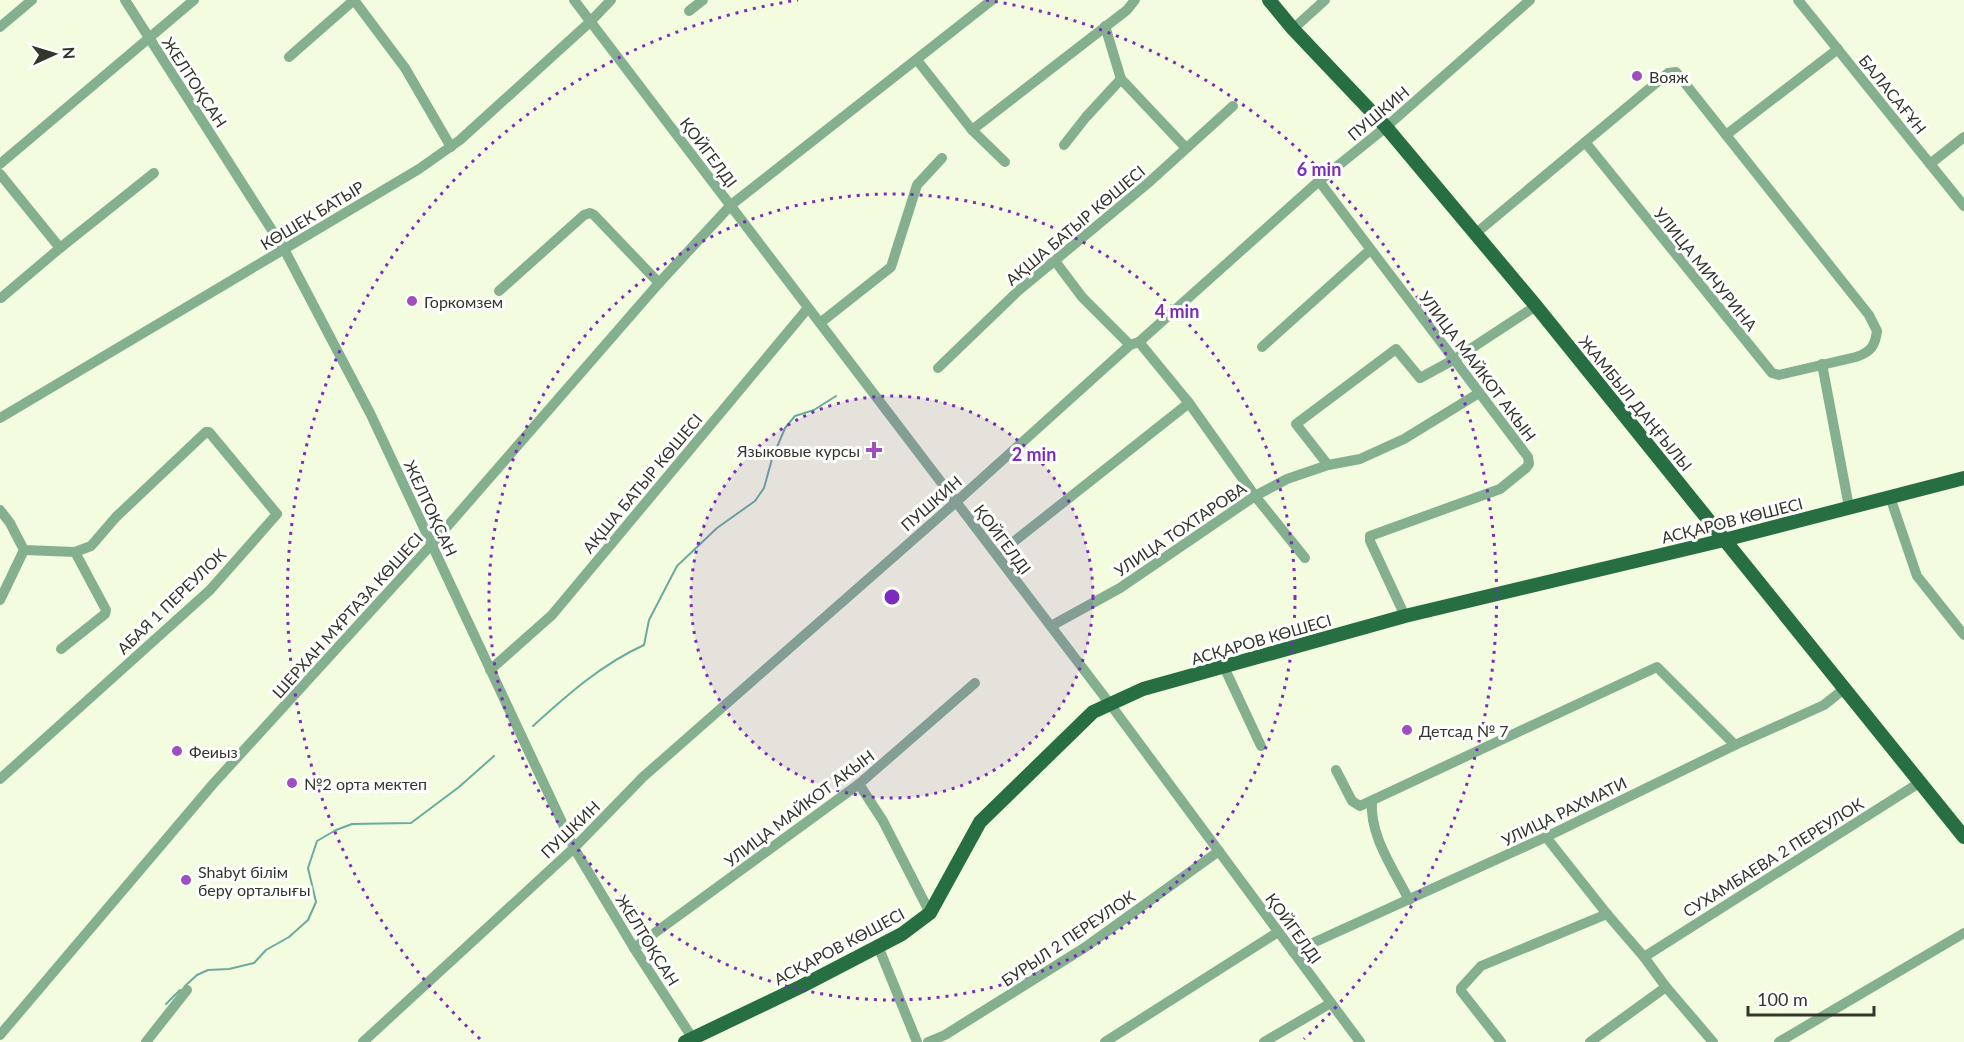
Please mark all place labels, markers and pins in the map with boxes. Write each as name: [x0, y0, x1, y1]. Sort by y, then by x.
place label: Вояж: [1649, 67, 1689, 86]
marker: Вояж: [1630, 69, 1644, 83]
place label: Горкомзем: [424, 292, 503, 311]
marker: Горкомзем: [405, 294, 419, 308]
place label: Языковые курсы: [736, 441, 860, 460]
marker: Языковые курсы: [865, 441, 883, 459]
centre of rings: [882, 587, 902, 607]
place label: Детсад № 7: [1419, 721, 1509, 740]
marker: Детсад № 7: [1400, 723, 1414, 737]
place label: Феиыз: [189, 742, 238, 761]
marker: Феиыз: [170, 744, 184, 758]
place label: №2 орта мектеп: [304, 774, 427, 793]
marker: №2 орта мектеп: [285, 776, 299, 790]
place label: Shabyt білім беру орталығы: [198, 862, 310, 899]
marker: Shabyt білім беру орталығы: [179, 873, 193, 887]

